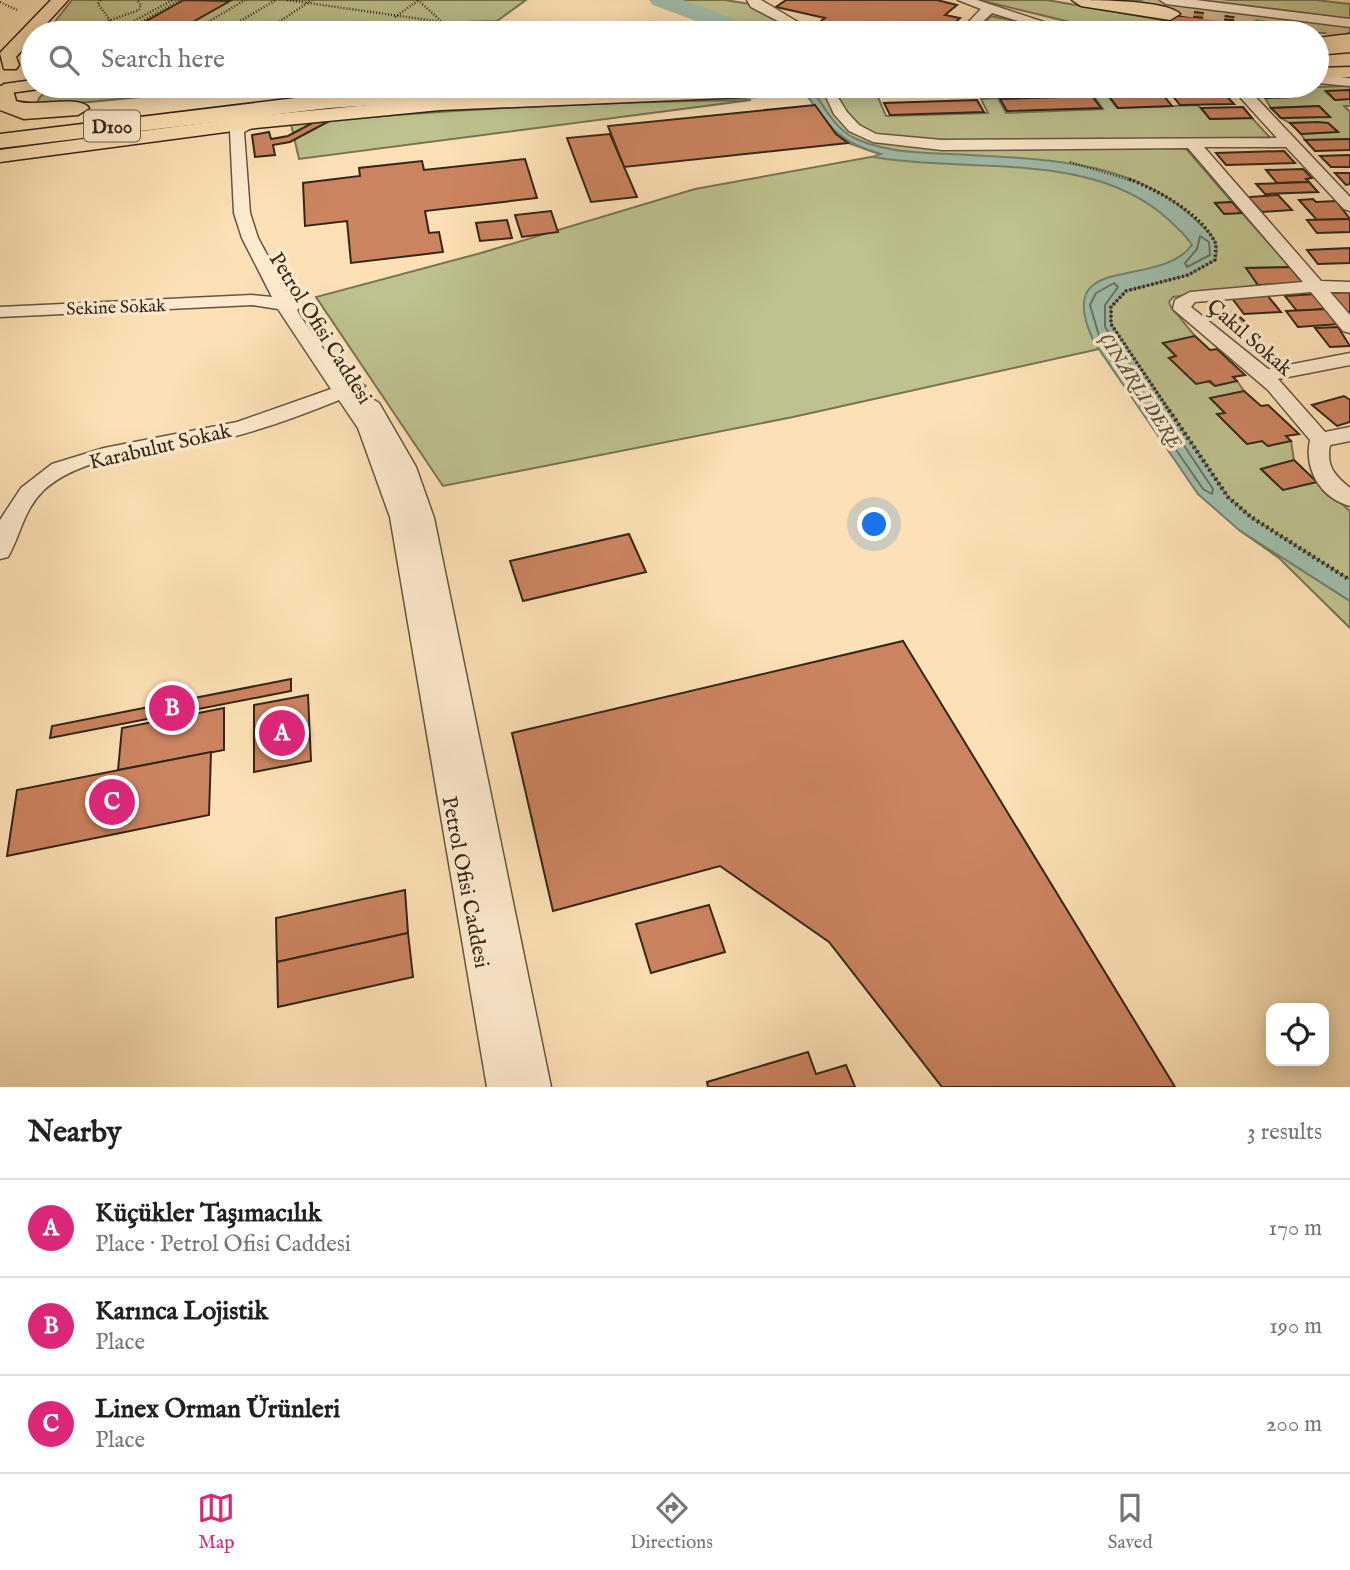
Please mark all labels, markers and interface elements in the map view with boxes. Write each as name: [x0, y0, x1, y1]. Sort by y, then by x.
search box: [21, 21, 1329, 98]
icon: search: [45, 41, 83, 79]
text: Search here: [101, 43, 225, 76]
road number: D100: [84, 110, 140, 142]
street label: Petrol Ofisi Caddesi: [262, 248, 377, 410]
street label: Çakıl Sokak: [1201, 294, 1298, 383]
street label: Sekine Sokak: [66, 295, 167, 322]
water label: ÇINARLI DERE: [1093, 329, 1186, 454]
street label: Karabulut Sokak: [87, 418, 235, 477]
your location: [857, 507, 891, 541]
pin: B: [149, 682, 195, 734]
pin: A: [259, 707, 305, 759]
pin: C: [89, 776, 135, 828]
street label: Petrol Ofisi Caddesi: [435, 794, 494, 970]
map controls: [1266, 1003, 1329, 1066]
button: locate: [1266, 1003, 1329, 1066]
text: Nearby: [28, 1114, 121, 1152]
text: 3 results: [1247, 1118, 1322, 1147]
text: Küçükler Taşımacılık: [95, 1197, 322, 1230]
text: A: [43, 1214, 59, 1243]
text: 170 m: [1269, 1214, 1322, 1243]
text: Place · Petrol Ofisi Caddesi: [95, 1230, 351, 1259]
text: Karınca Lojistik: [95, 1295, 268, 1328]
text: B: [43, 1312, 59, 1341]
text: 190 m: [1269, 1312, 1322, 1341]
text: Place: [95, 1328, 145, 1357]
text: Linex Orman Ürünleri: [95, 1393, 340, 1426]
text: C: [43, 1410, 59, 1439]
text: 200 m: [1266, 1410, 1322, 1439]
text: Place: [95, 1426, 145, 1455]
tab: Map: [197, 1489, 235, 1555]
tab: Directions: [630, 1489, 713, 1555]
tab: Saved: [1108, 1489, 1153, 1555]

